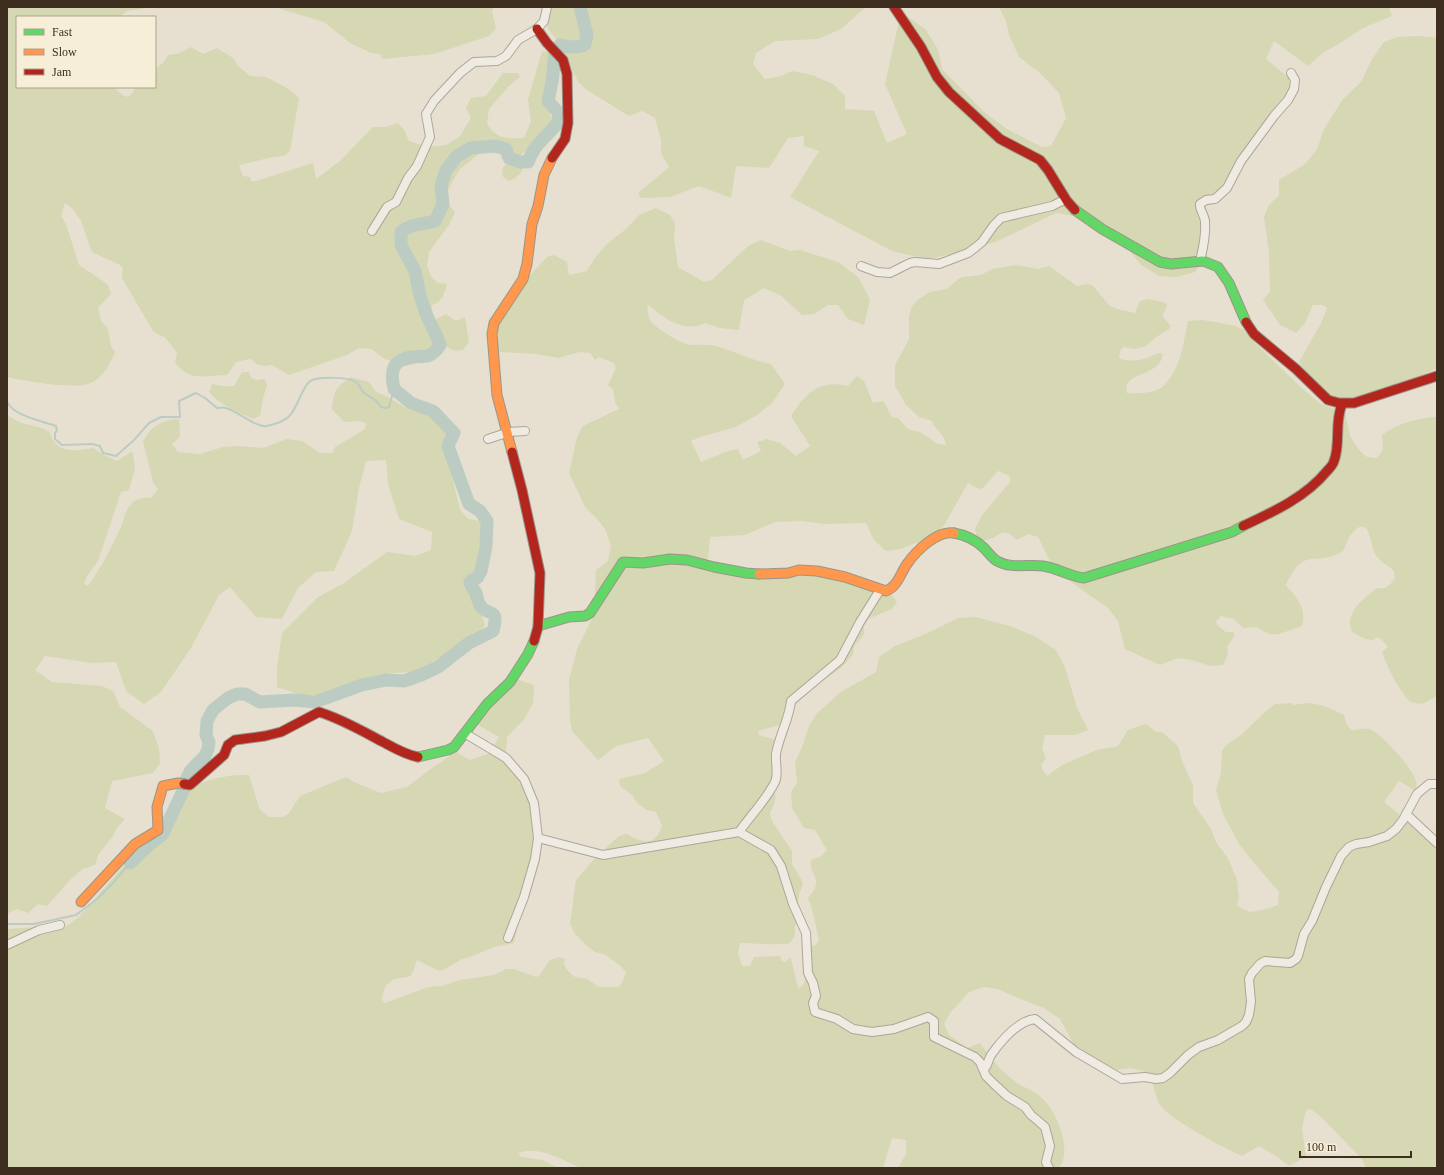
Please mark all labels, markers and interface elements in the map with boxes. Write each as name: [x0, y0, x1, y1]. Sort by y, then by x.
legend: [16, 16, 156, 88]
text: Fast: [52, 25, 73, 39]
text: Slow: [52, 45, 77, 59]
text: Jam: [52, 65, 72, 79]
scale bar: [1300, 1133, 1411, 1159]
text: 100 m: [1306, 1140, 1337, 1154]

